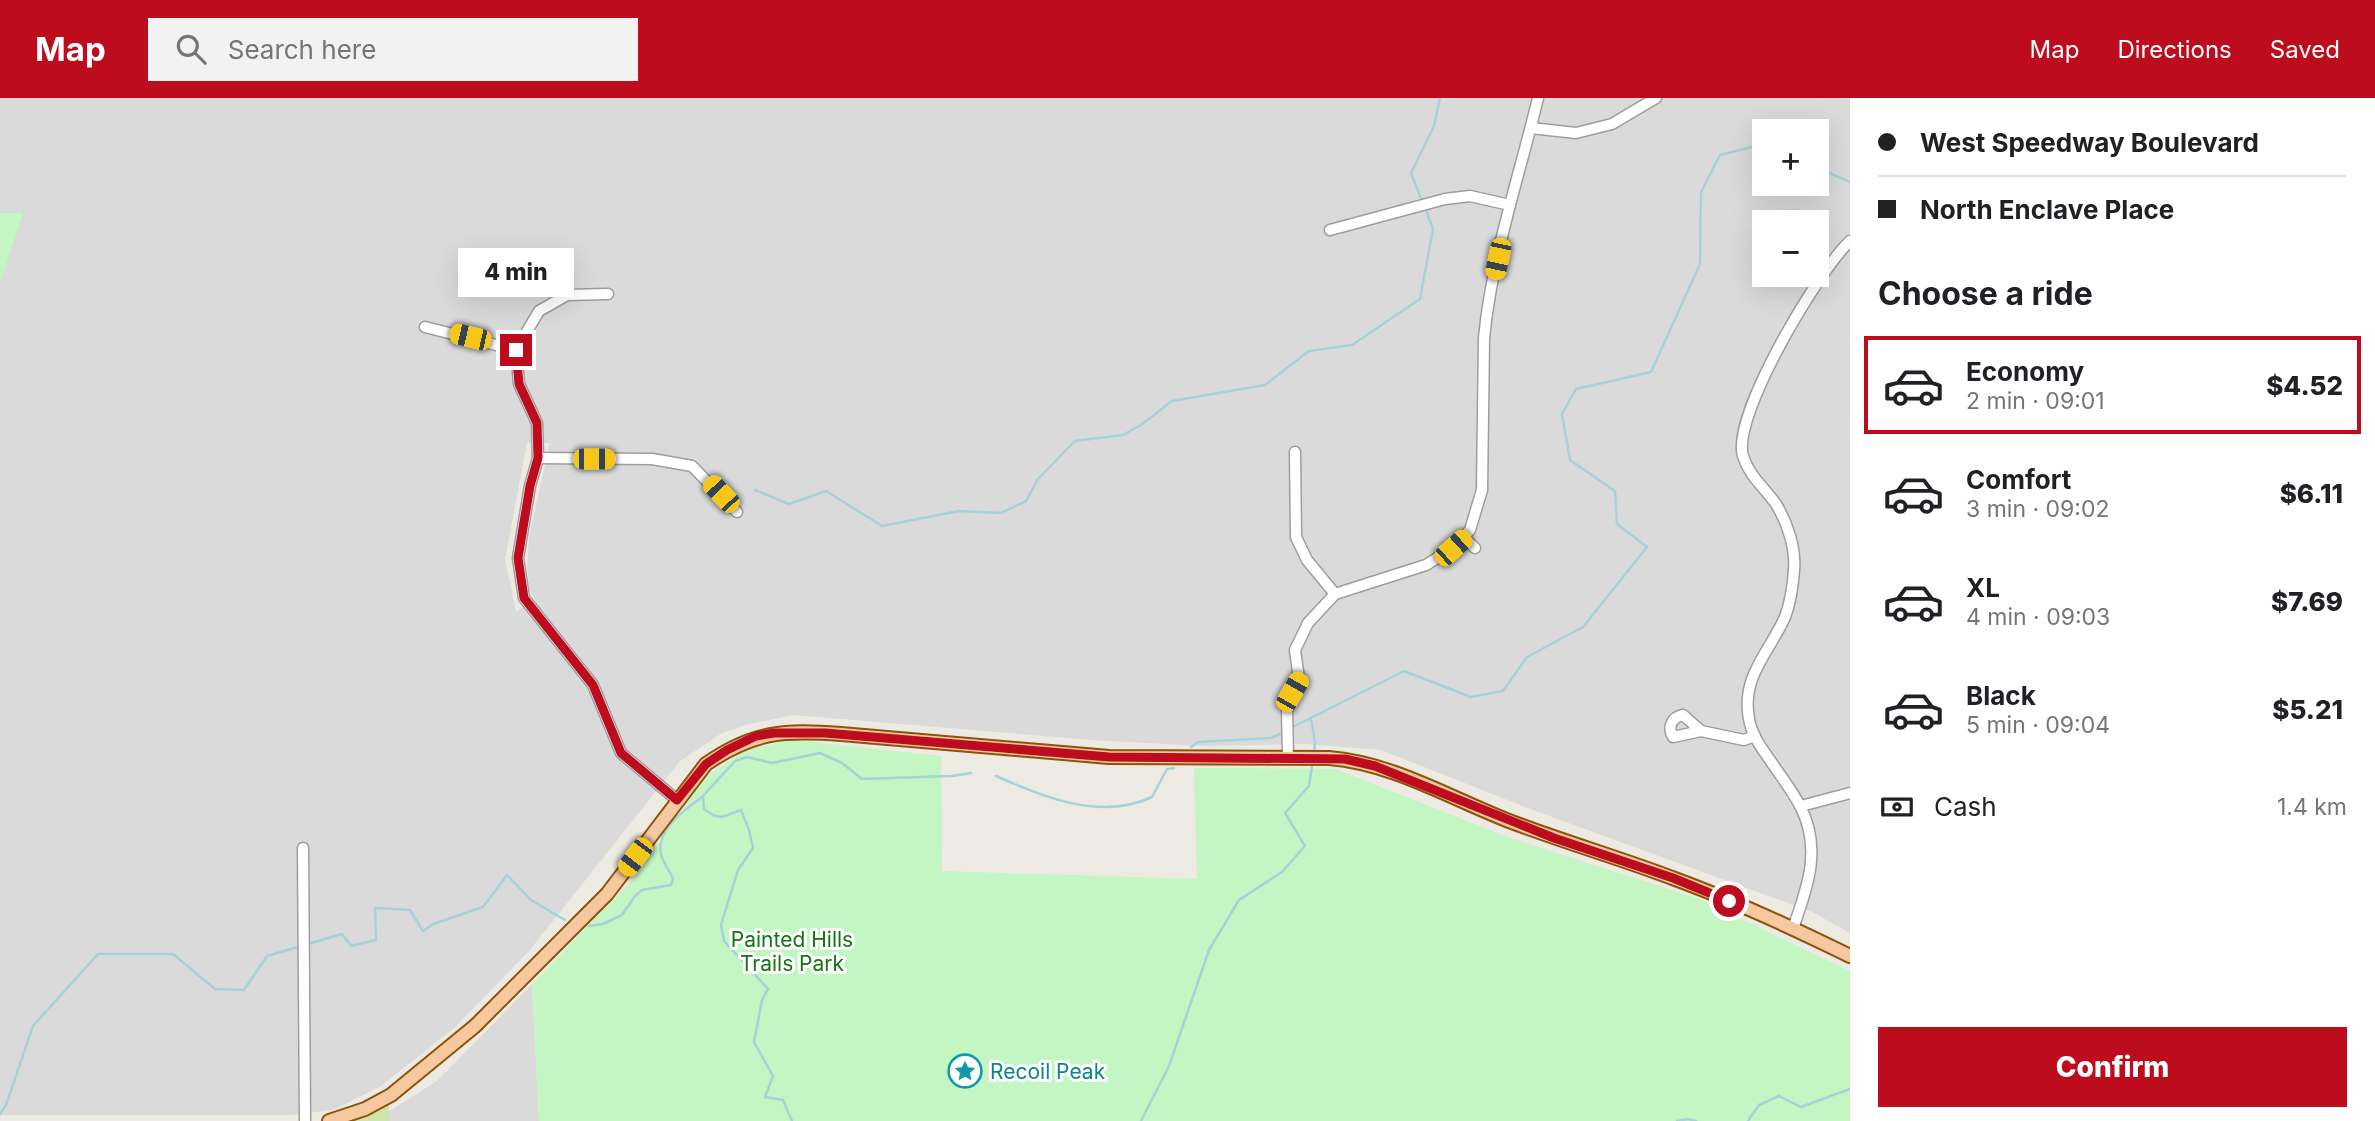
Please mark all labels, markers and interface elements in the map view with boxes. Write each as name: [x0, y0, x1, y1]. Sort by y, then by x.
search box: [148, 18, 638, 81]
text: Map: [35, 29, 106, 69]
icon: search: [172, 30, 210, 68]
text: Search here: [228, 34, 376, 65]
text: Map: [2030, 35, 2079, 64]
text: Directions: [2117, 35, 2232, 64]
text: Saved: [2270, 35, 2340, 64]
map controls: [1752, 119, 1829, 287]
button: +: [1752, 119, 1829, 196]
text: West Speedway Boulevard: [1920, 127, 2259, 158]
text: North Enclave Place: [1920, 194, 2174, 225]
button: −: [1752, 210, 1829, 287]
car: [1484, 236, 1513, 282]
callout: 4 min: [458, 248, 574, 298]
text: 4 min: [484, 258, 548, 286]
text: Choose a ride: [1878, 274, 2093, 313]
car: [448, 322, 493, 352]
route end: [500, 334, 532, 366]
icon: car: [1882, 354, 1945, 417]
text: Economy: [1966, 356, 2084, 387]
text: $4.52: [2266, 370, 2343, 401]
text: 2 min · 09:01: [1966, 387, 2105, 415]
car: [574, 449, 616, 470]
icon: car: [1882, 462, 1945, 525]
text: Comfort: [1966, 464, 2071, 495]
car: [699, 471, 744, 517]
text: $6.11: [2280, 478, 2343, 509]
text: 3 min · 09:02: [1966, 495, 2109, 523]
car: [1431, 526, 1476, 570]
icon: car: [1882, 570, 1945, 633]
text: XL: [1966, 572, 2000, 603]
text: $7.69: [2271, 586, 2343, 617]
text: 4 min · 09:03: [1966, 603, 2110, 631]
car: [1273, 669, 1312, 715]
icon: car: [1882, 678, 1945, 741]
text: Black: [1966, 680, 2036, 711]
text: $5.21: [2272, 694, 2343, 725]
text: 5 min · 09:04: [1966, 711, 2110, 739]
icon: cash: [1878, 788, 1916, 826]
text: Cash: [1934, 791, 1997, 822]
text: 1.4 km: [2277, 793, 2347, 821]
car: [614, 834, 657, 880]
route start: [1713, 885, 1745, 917]
park label: Painted Hills Trails Park: [731, 927, 853, 976]
button: Confirm: [1878, 1027, 2347, 1107]
place icon: Recoil Peak: [946, 1052, 984, 1090]
place label: Recoil Peak: [990, 1059, 1106, 1084]

